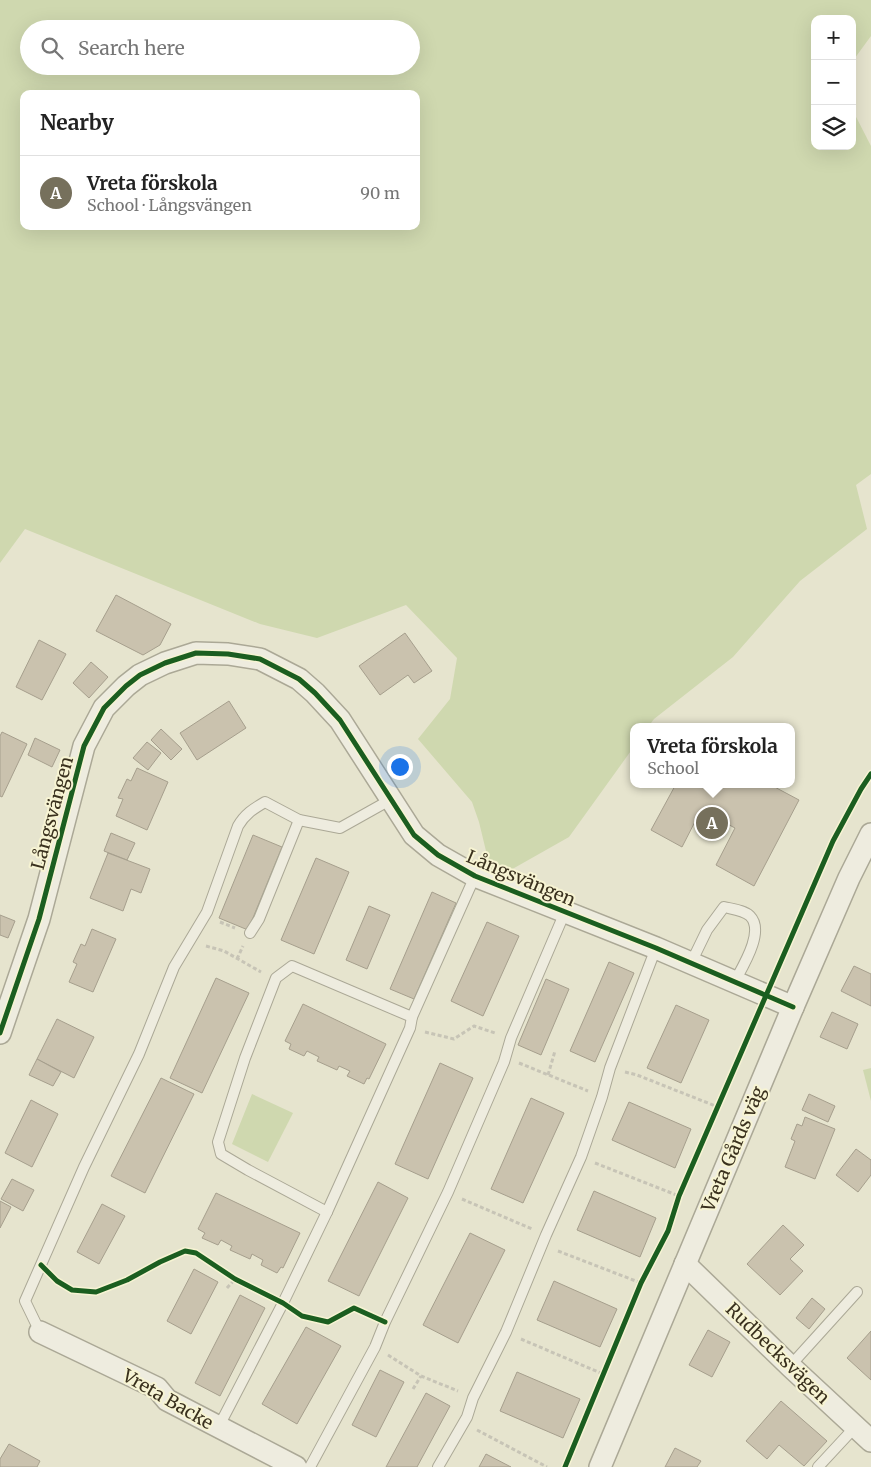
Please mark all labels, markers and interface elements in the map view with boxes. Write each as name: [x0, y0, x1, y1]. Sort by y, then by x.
map controls: [811, 15, 856, 150]
button: +: [811, 15, 856, 60]
search box: [20, 20, 420, 75]
icon: search: [38, 34, 66, 62]
text: Search here: [78, 36, 185, 60]
button: −: [811, 60, 856, 105]
button: layers: [811, 105, 856, 150]
text: Nearby: [40, 109, 114, 136]
text: Vreta förskola: [87, 171, 218, 195]
text: A: [50, 183, 62, 203]
text: 90 m: [360, 183, 400, 203]
text: School · Långsvängen: [87, 195, 252, 215]
popup: [630, 723, 795, 788]
text: Vreta förskola: [647, 734, 778, 758]
street label: Långsvängen: [26, 754, 78, 872]
your location: [387, 754, 413, 780]
text: School: [647, 758, 699, 778]
pin: A: [696, 804, 728, 842]
street label: Långsvängen: [463, 845, 579, 911]
street label: Vreta Gårds väg: [696, 1083, 770, 1216]
street label: Rudbecksvägen: [721, 1297, 835, 1409]
street label: Vreta Backe: [118, 1363, 217, 1434]

